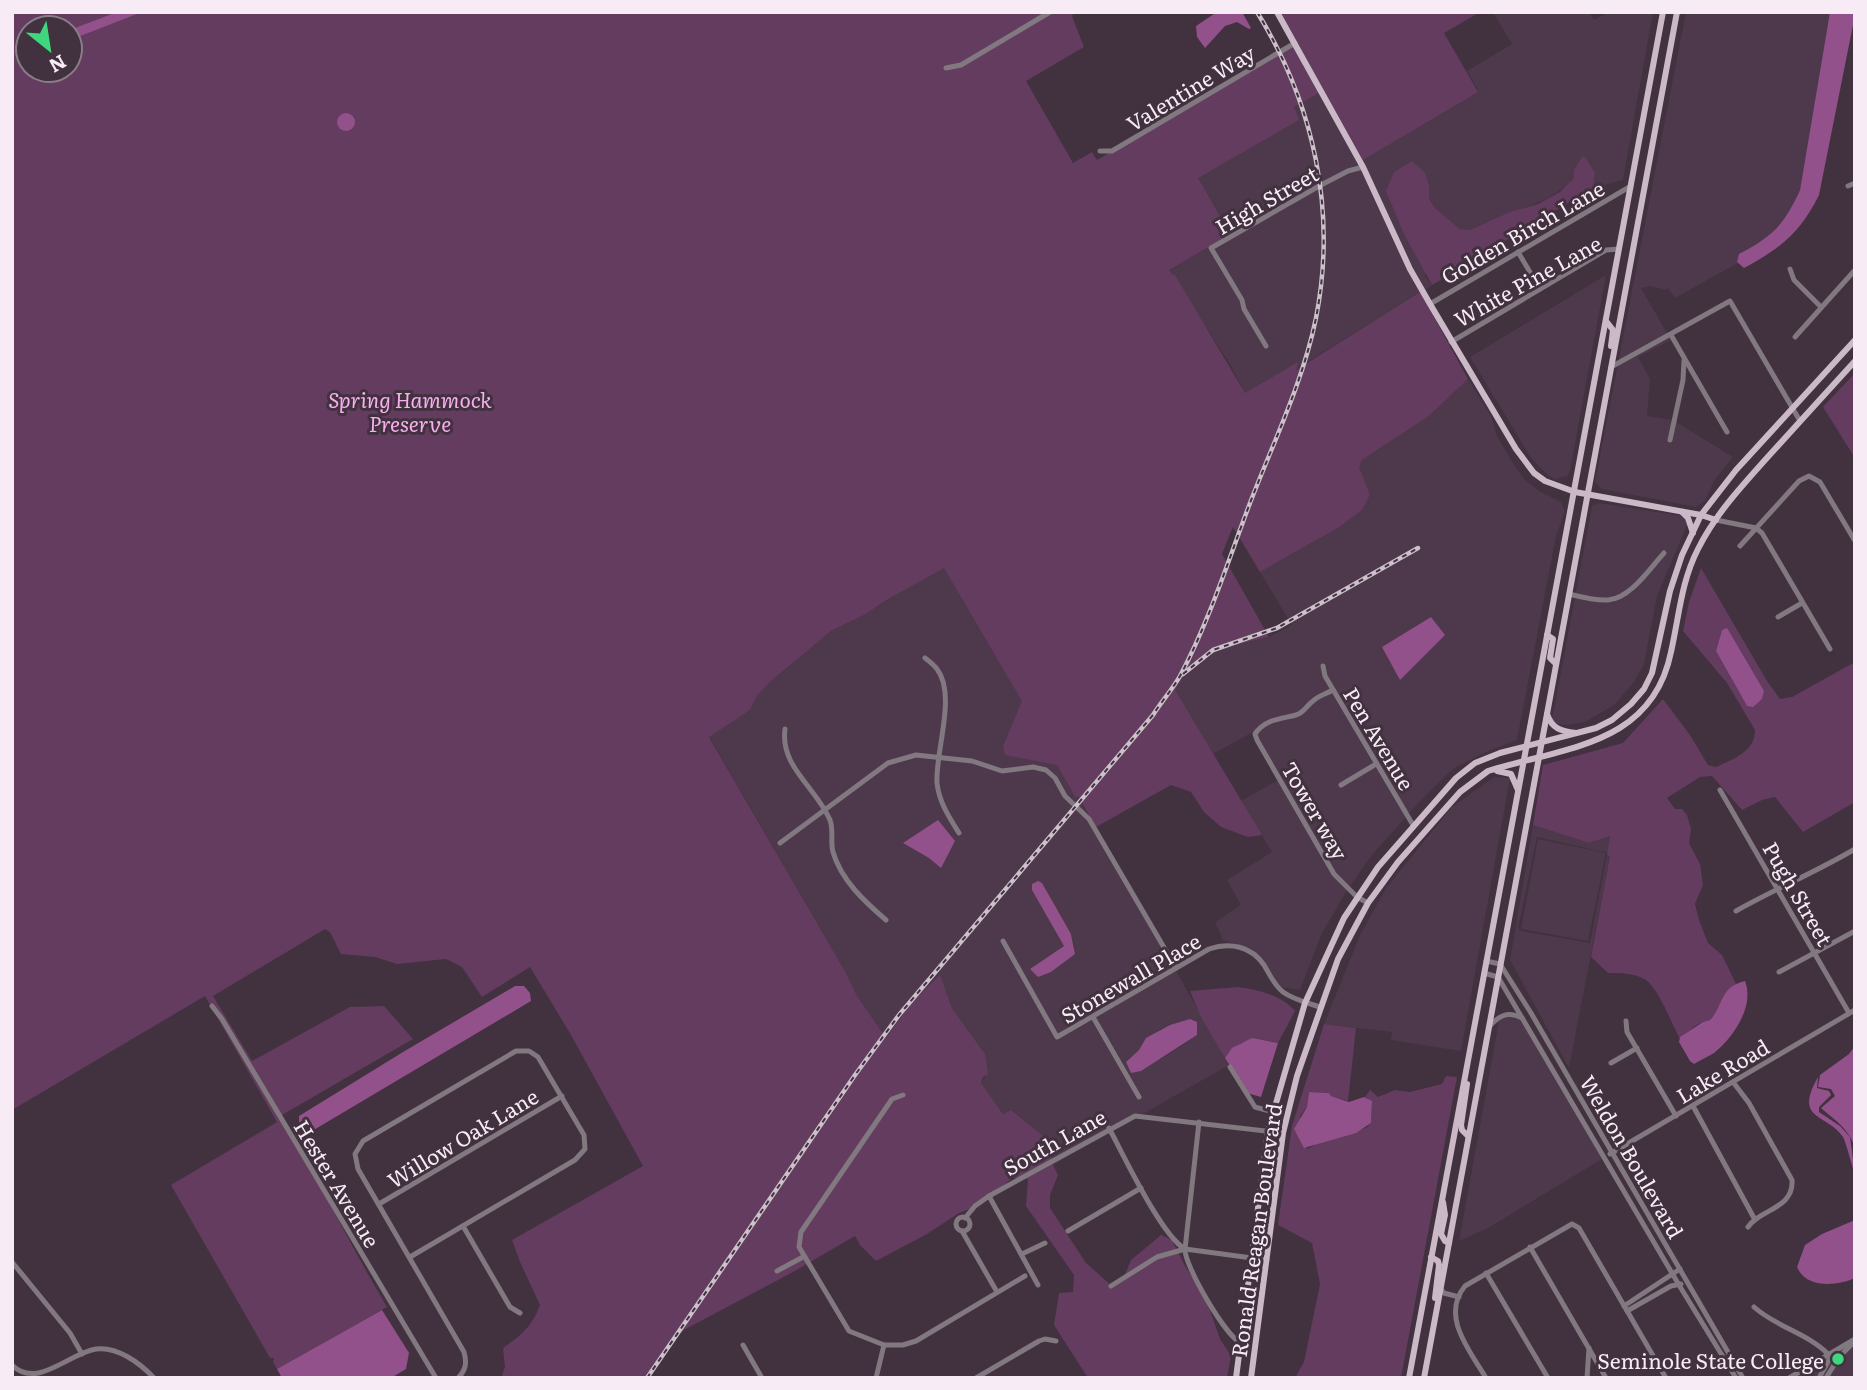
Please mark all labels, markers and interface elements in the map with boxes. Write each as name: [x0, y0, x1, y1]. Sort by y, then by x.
north arrow: [14, 14, 84, 84]
street label: Valentine Way: [1120, 36, 1261, 138]
text: N: [44, 48, 72, 81]
street label: High Street: [1209, 157, 1324, 241]
street label: Golden Birch Lane: [1434, 171, 1610, 290]
street label: White Pine Lane: [1448, 227, 1606, 333]
park label: Spring Hammock Preserve: [328, 383, 492, 438]
street label: Pen Avenue: [1337, 681, 1423, 795]
street label: Tower way: [1275, 755, 1357, 866]
street label: Pugh Street: [1757, 835, 1842, 951]
street label: Stonewall Place: [1054, 924, 1206, 1030]
street label: Lake Road: [1670, 1030, 1774, 1110]
street label: Weldon Boulevard: [1574, 1069, 1692, 1243]
street label: Willow Oak Lane: [381, 1080, 543, 1194]
street label: South Lane: [997, 1100, 1111, 1182]
street label: Ronald Reagan Boulevard: [1222, 1101, 1288, 1359]
street label: Hester Avenue: [288, 1113, 388, 1253]
place label: Seminole State College: [1597, 1344, 1824, 1375]
marker: Seminole State College: [1830, 1351, 1846, 1367]

